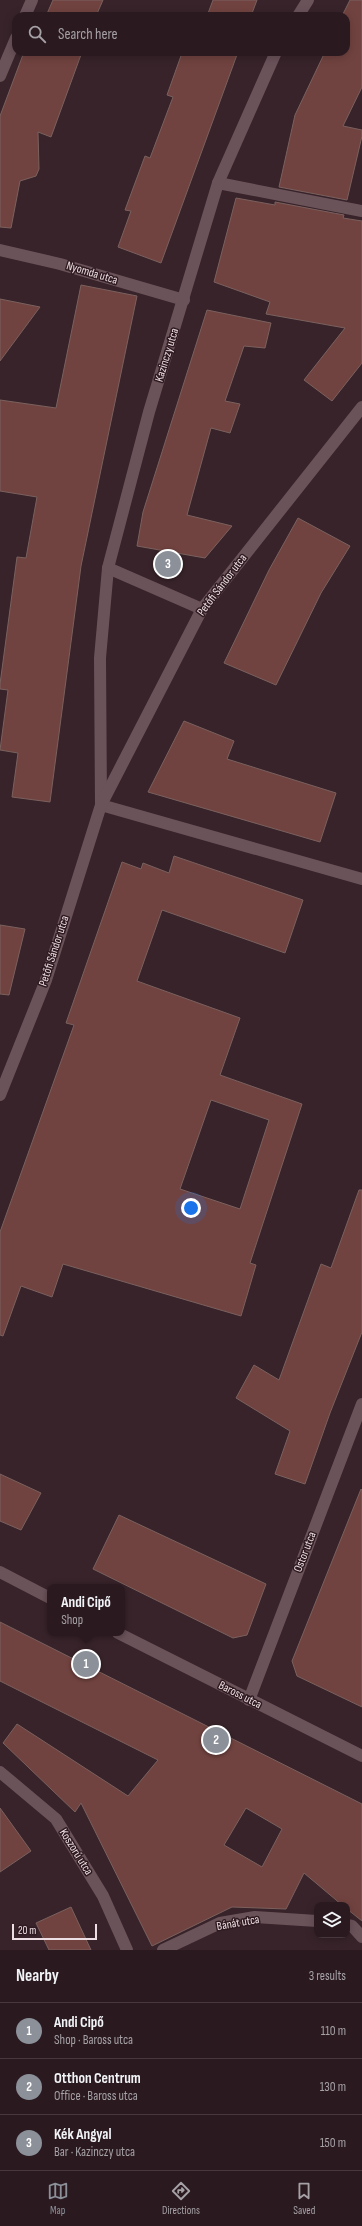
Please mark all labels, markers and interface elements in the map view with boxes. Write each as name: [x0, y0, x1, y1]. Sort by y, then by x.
search box: [12, 12, 350, 56]
icon: search: [26, 23, 48, 45]
text: Search here: [58, 25, 118, 44]
street label: Nyomda utca: [65, 258, 120, 288]
street label: Kazinczy utca: [152, 326, 182, 384]
pin: 3: [155, 549, 181, 579]
street label: Petőfi Sándor utca: [194, 551, 250, 619]
street label: Petőfi Sándor utca: [35, 913, 73, 988]
your location: [181, 1198, 201, 1218]
street label: Ostor utca: [290, 1529, 320, 1574]
popup: [47, 1584, 125, 1636]
text: Andi Cipő: [61, 1593, 111, 1612]
text: Shop: [61, 1612, 83, 1628]
pin: 1: [73, 1649, 99, 1679]
street label: Baross utca: [216, 1678, 264, 1712]
pin: 2: [203, 1725, 229, 1755]
street label: Koszorú utca: [56, 1826, 96, 1878]
map controls: [314, 1902, 350, 1938]
button: layers: [314, 1902, 350, 1938]
street label: Bánát utca: [215, 1912, 261, 1934]
scale bar: [12, 1922, 97, 1941]
text: 20 m: [18, 1924, 36, 1937]
text: Nearby: [16, 1966, 59, 1986]
text: 3 results: [309, 1968, 346, 1984]
text: Andi Cipő: [54, 2013, 104, 2032]
text: 1: [26, 2023, 32, 2039]
text: 110 m: [321, 2023, 346, 2039]
text: Shop · Baross utca: [54, 2032, 133, 2048]
text: Otthon Centrum: [54, 2069, 141, 2088]
text: 2: [26, 2079, 32, 2095]
text: 130 m: [320, 2079, 346, 2095]
text: Office · Baross utca: [54, 2088, 138, 2104]
text: Kék Angyal: [54, 2125, 112, 2144]
text: 3: [26, 2135, 32, 2151]
text: 150 m: [320, 2135, 346, 2151]
text: Bar · Kazinczy utca: [54, 2144, 135, 2160]
tab: Map: [47, 2180, 69, 2217]
tab: Directions: [162, 2180, 200, 2217]
tab: Saved: [293, 2180, 315, 2217]

